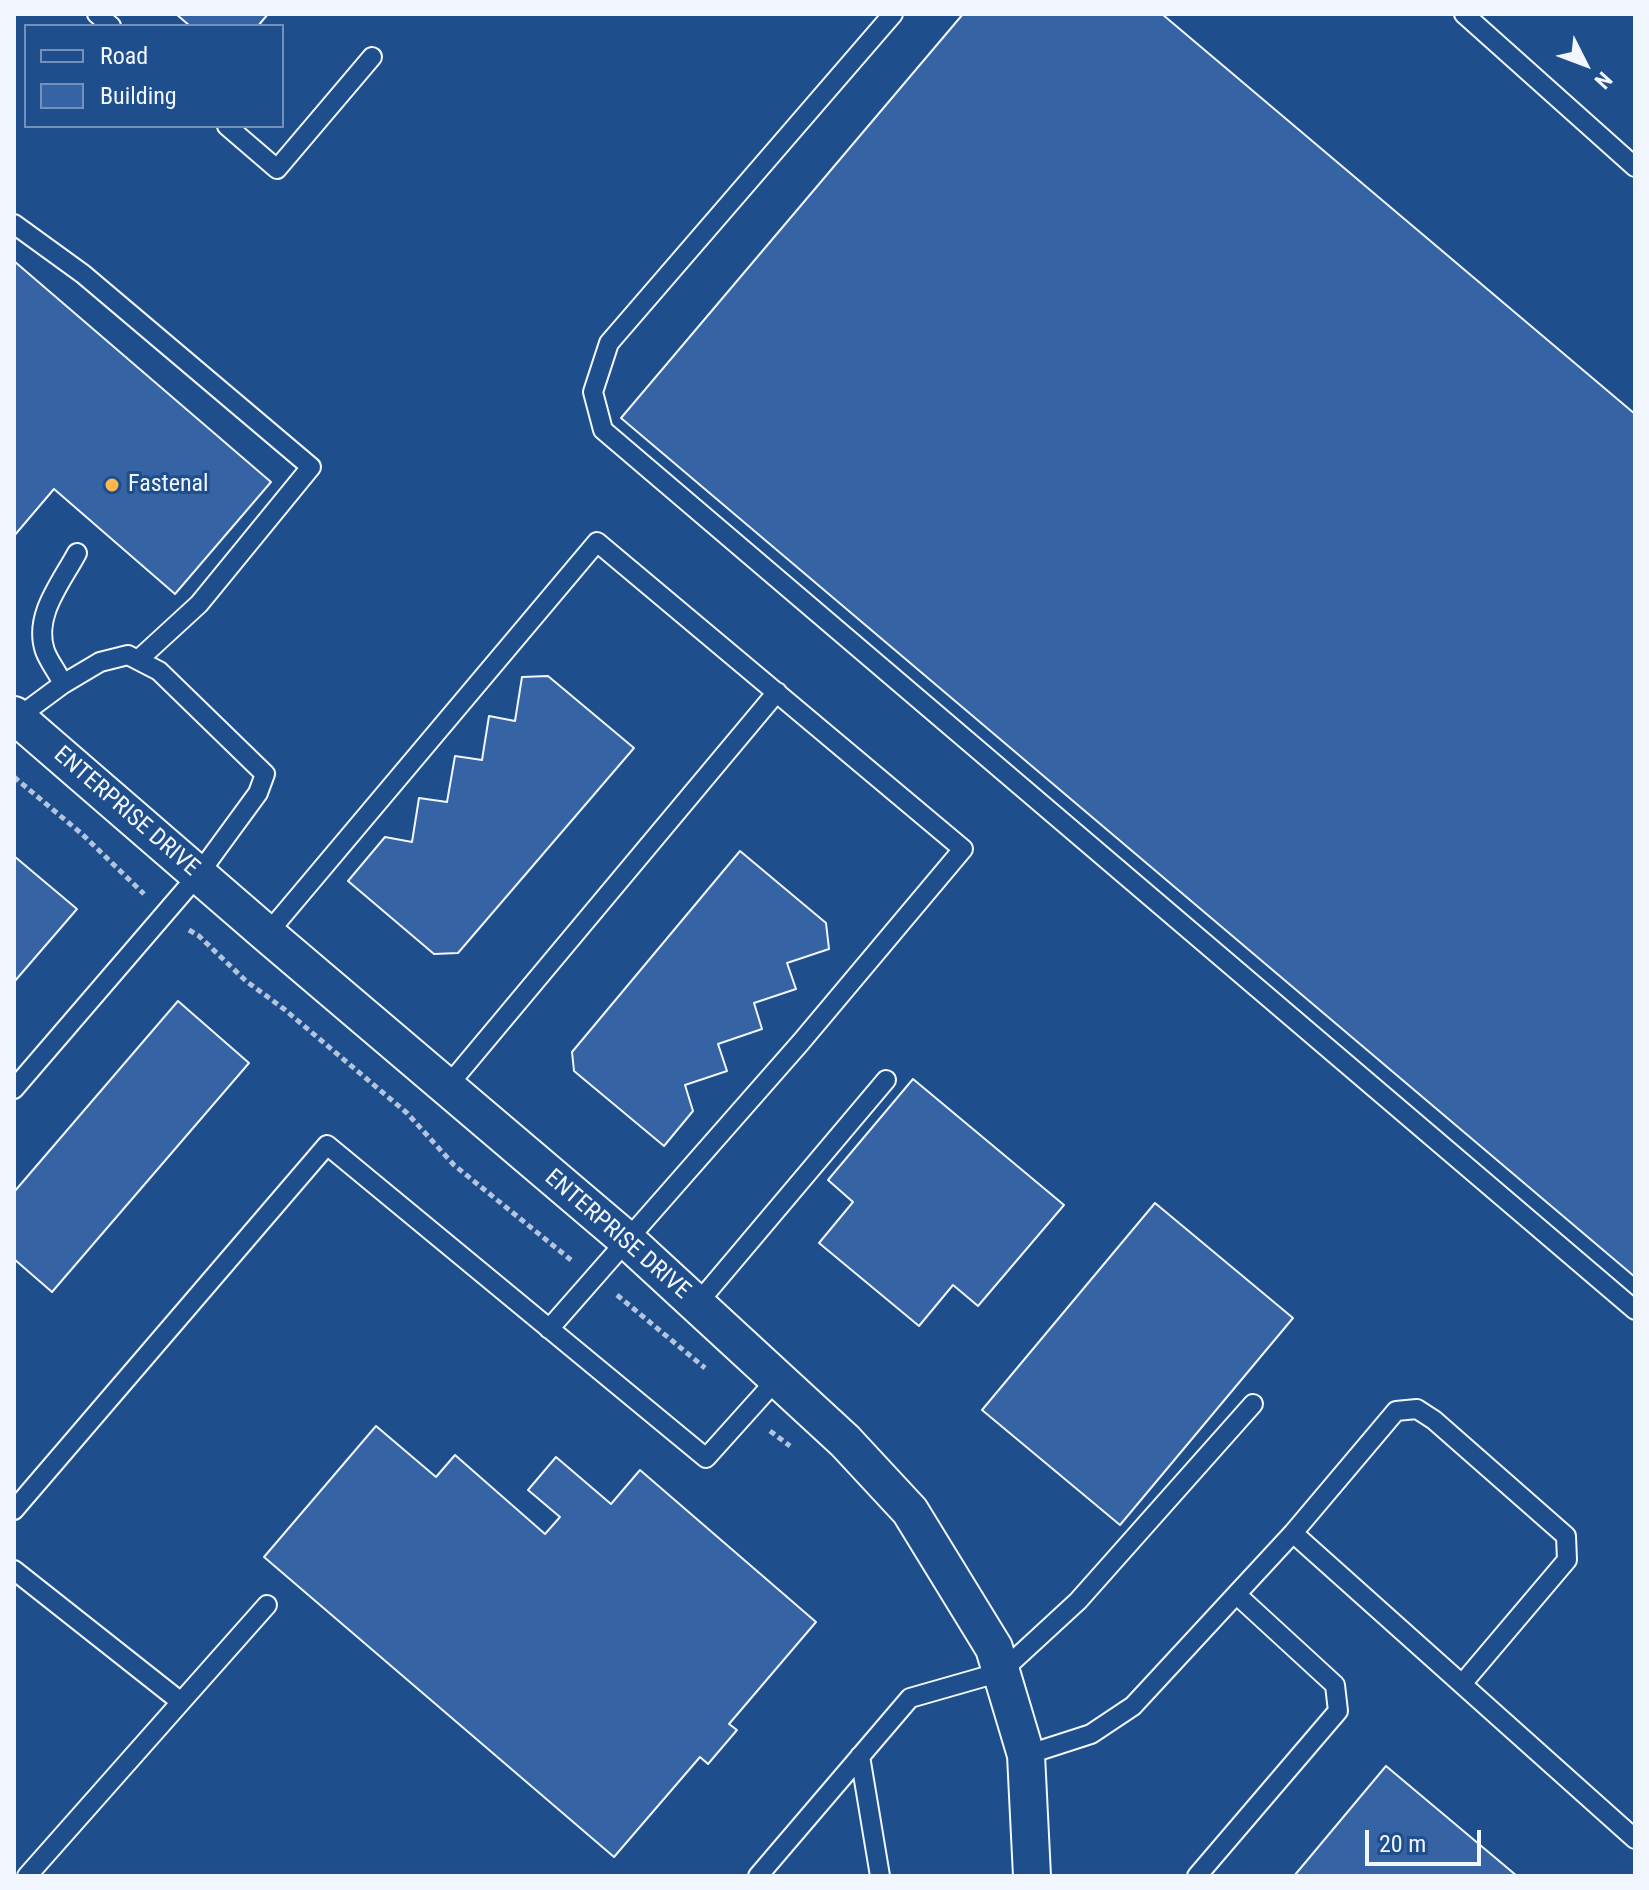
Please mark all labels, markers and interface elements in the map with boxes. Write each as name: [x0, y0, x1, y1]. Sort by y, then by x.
legend: [24, 24, 284, 128]
north arrow: [1545, 24, 1625, 104]
text: Road: [100, 42, 148, 70]
text: N: [1589, 67, 1617, 94]
text: Building: [100, 82, 177, 110]
place label: Fastenal: [128, 471, 209, 499]
marker: Fastenal: [103, 476, 121, 494]
street label: ENTERPRISE DRIVE: [47, 741, 205, 883]
street label: ENTERPRISE DRIVE: [538, 1164, 696, 1306]
scale bar: [1369, 1814, 1485, 1864]
text: 20 m: [1379, 1830, 1426, 1858]

